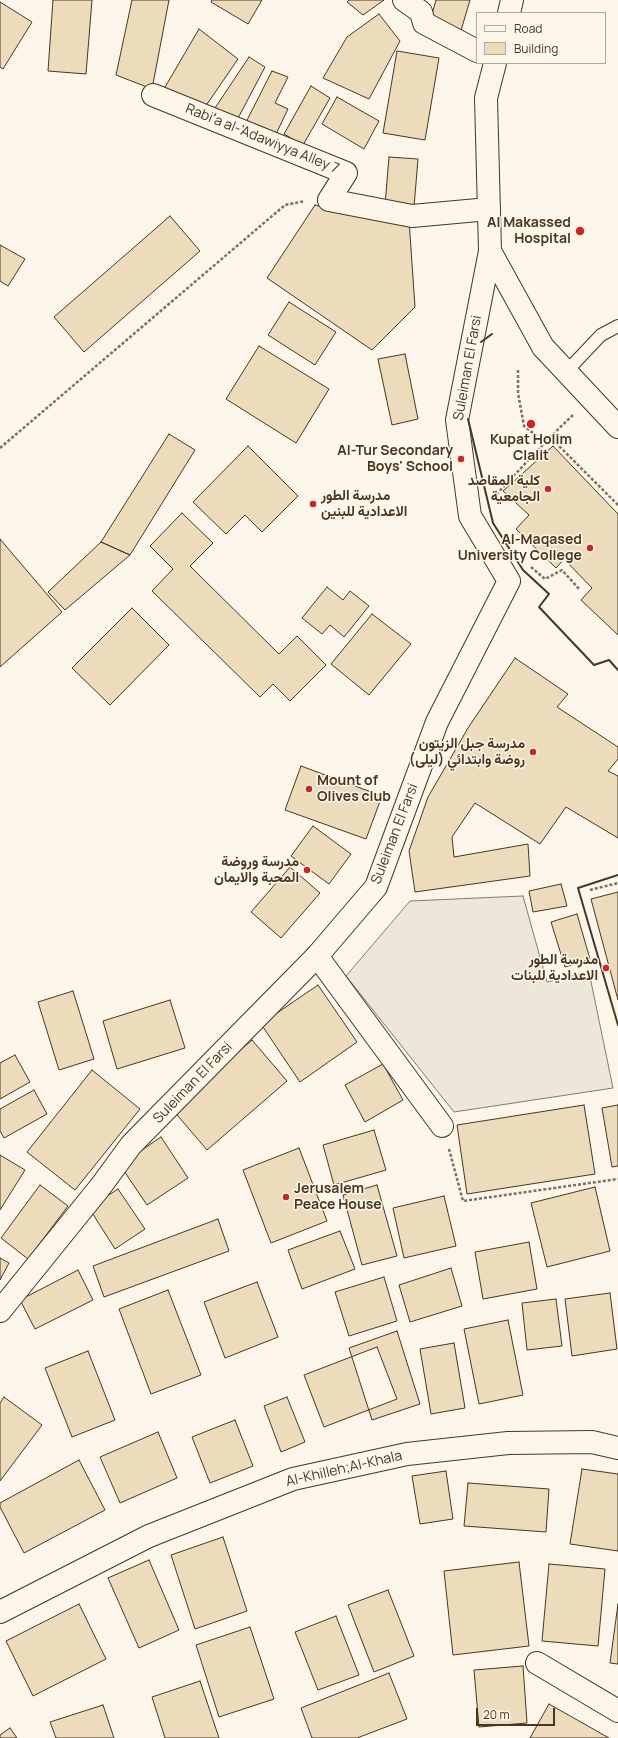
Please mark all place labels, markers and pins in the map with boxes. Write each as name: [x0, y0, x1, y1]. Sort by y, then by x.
place label: Al Makassed Hospital: [487, 215, 571, 248]
marker: Al Makassed Hospital: [574, 225, 586, 237]
marker: Kupat Holim Clalit: [525, 418, 537, 430]
place label: Kupat Holim Clalit: [490, 432, 572, 464]
place label: Al-Tur Secondary Boys' School: [337, 443, 453, 476]
marker: Al-Tur Secondary Boys' School: [456, 454, 466, 464]
place label: كلية المقاصد الجامعية: [468, 473, 540, 506]
marker: كلية المقاصد الجامعية: [543, 484, 553, 494]
place label: مدرسة الطور الاعدادية للبنين: [321, 488, 407, 520]
marker: مدرسة الطور الاعدادية للبنين: [308, 499, 318, 509]
place label: Al-Maqased University College: [458, 532, 582, 564]
marker: Al-Maqased University College: [585, 543, 595, 553]
place label: مدرسة جبل الزيتون (ليلى) روضة وابتدائي: [409, 736, 525, 768]
marker: مدرسة جبل الزيتون (ليلى) روضة وابتدائي: [528, 747, 538, 757]
place label: Mount of Olives club: [317, 773, 391, 806]
marker: Mount of Olives club: [304, 784, 314, 794]
place label: مدرسة وروضة المحبة والايمان: [214, 854, 299, 886]
marker: مدرسة وروضة المحبة والايمان: [302, 865, 312, 875]
place label: مدرسة الطور الاعدادية للبنات: [511, 952, 598, 984]
marker: مدرسة الطور الاعدادية للبنات: [601, 963, 611, 973]
place label: Jerusalem Peace House: [294, 1181, 382, 1214]
marker: Jerusalem Peace House: [281, 1192, 291, 1202]

